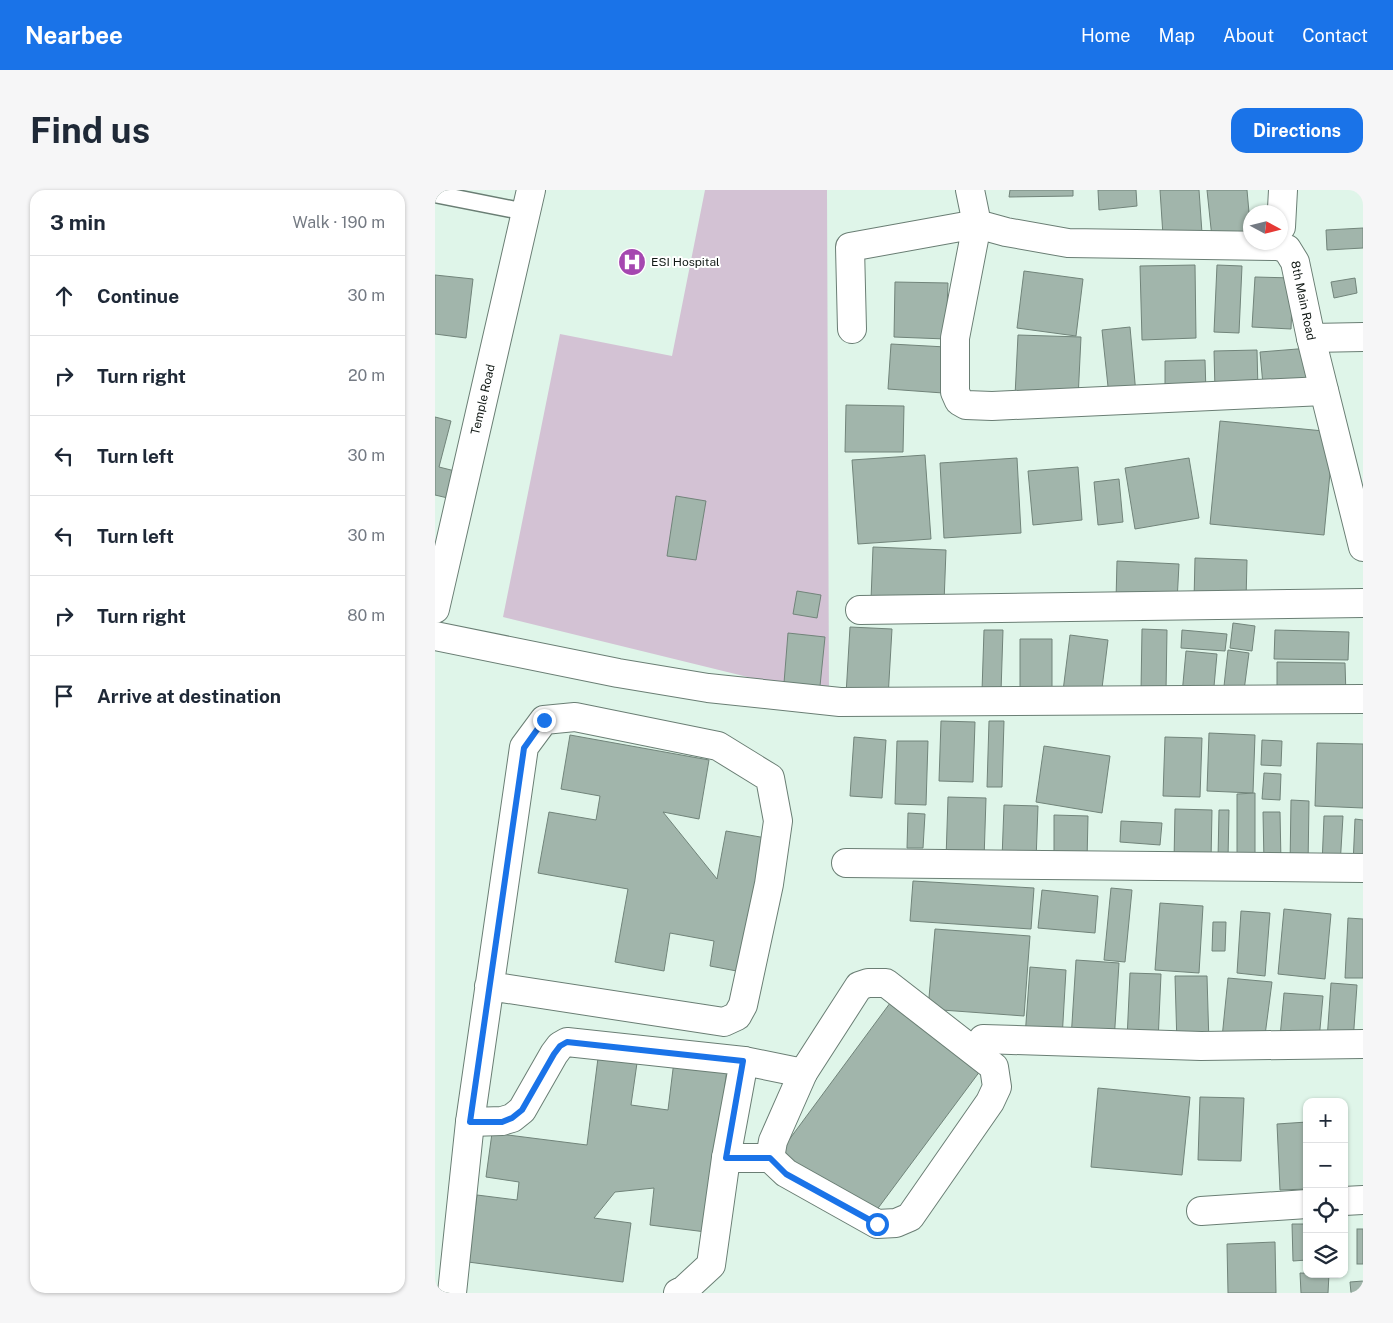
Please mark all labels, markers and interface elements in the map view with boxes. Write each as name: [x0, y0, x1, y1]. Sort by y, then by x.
text: Nearbee: [25, 21, 123, 49]
text: Home: [1081, 25, 1131, 46]
text: Map: [1159, 25, 1195, 46]
text: About: [1223, 25, 1274, 46]
text: Contact: [1302, 25, 1368, 46]
button: Directions: [1231, 108, 1363, 153]
text: Find us: [30, 110, 150, 151]
north arrow: [1243, 205, 1288, 250]
text: 3 min: [50, 210, 106, 235]
text: Walk · 190 m: [293, 213, 385, 232]
hospital icon: ESI Hospital: [617, 247, 647, 277]
place label: ESI Hospital: [651, 255, 720, 269]
street label: 8th Main Road: [1288, 260, 1318, 342]
icon: ahead: [50, 282, 78, 310]
text: Continue: [97, 285, 179, 307]
text: 30 m: [348, 286, 385, 305]
icon: right: [50, 362, 78, 390]
street label: Temple Road: [468, 363, 498, 436]
text: Turn right: [97, 365, 186, 387]
text: 20 m: [348, 366, 385, 385]
icon: left: [50, 442, 78, 470]
text: Turn left: [97, 445, 174, 467]
text: 30 m: [348, 446, 385, 465]
icon: left: [50, 522, 78, 550]
text: Turn left: [97, 525, 174, 547]
text: 30 m: [348, 526, 385, 545]
icon: right: [50, 602, 78, 630]
text: Turn right: [97, 605, 186, 627]
text: 80 m: [347, 606, 385, 625]
icon: arrive: [50, 682, 78, 710]
text: Arrive at destination: [97, 685, 281, 707]
route end: [533, 709, 556, 732]
map controls: [1303, 1098, 1348, 1278]
button: +: [1303, 1098, 1348, 1143]
button: −: [1303, 1143, 1348, 1188]
button: locate: [1303, 1188, 1348, 1233]
route start: [866, 1213, 889, 1236]
button: layers: [1303, 1233, 1348, 1278]

